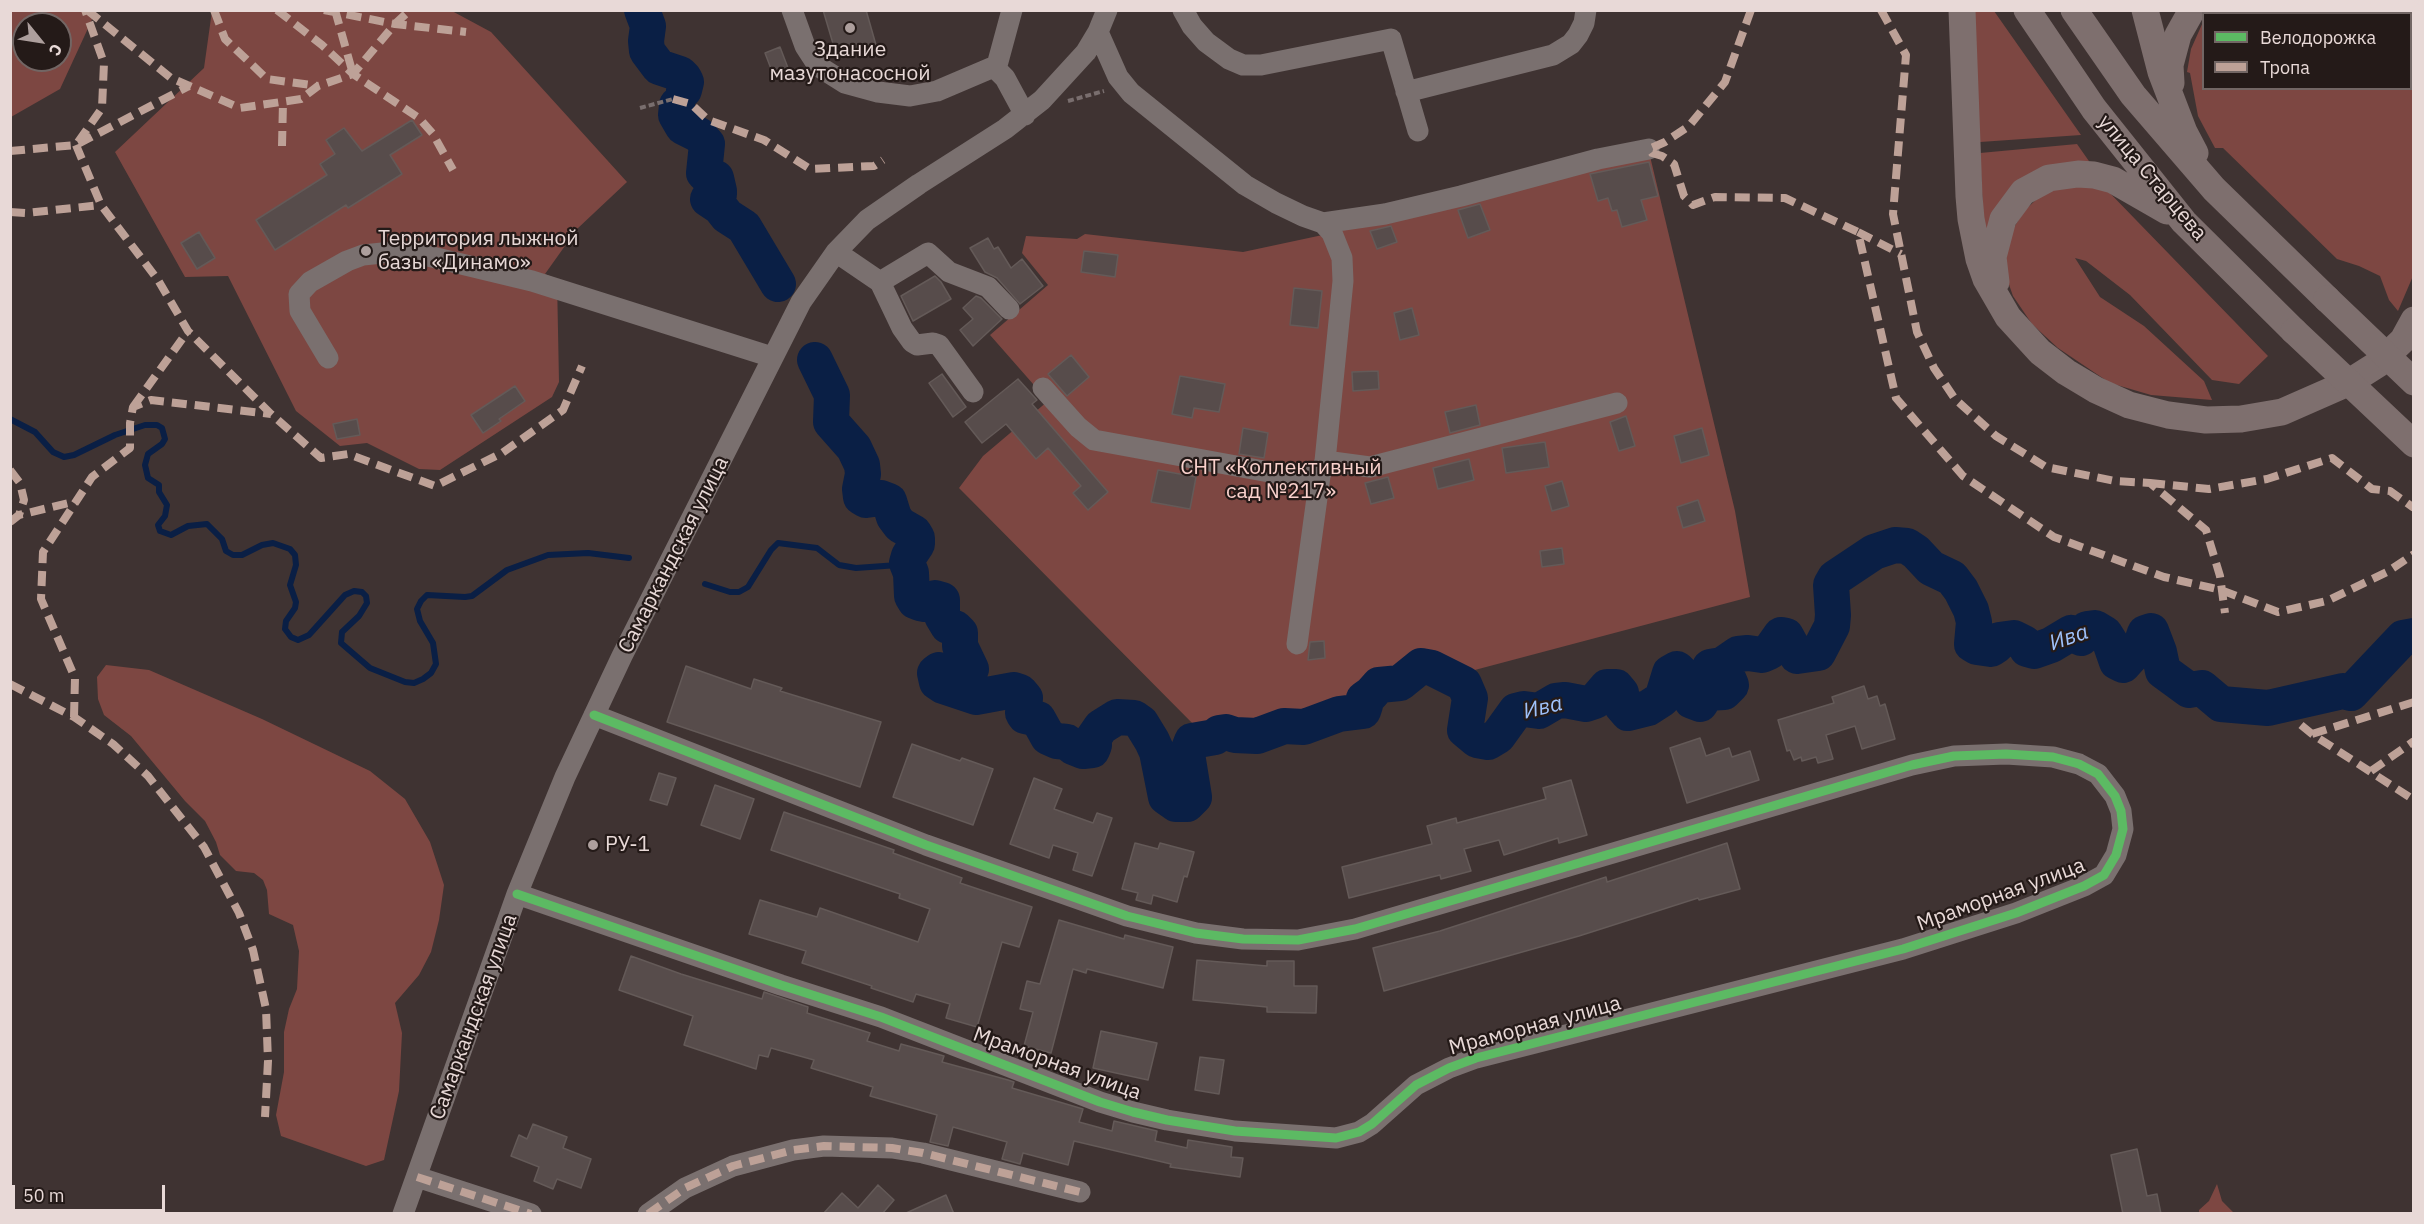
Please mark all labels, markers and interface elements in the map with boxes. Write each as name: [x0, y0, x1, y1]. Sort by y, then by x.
north arrow: [12, 12, 72, 72]
legend: [2202, 12, 2412, 90]
marker: Здание мазутонасосной: [843, 21, 857, 35]
text: Велодорожка: [2260, 26, 2376, 49]
place label: Здание мазутонасосной: [770, 37, 930, 87]
text: С: [45, 40, 67, 60]
text: Тропа: [2260, 56, 2310, 79]
street label: улица Старцева: [2092, 110, 2212, 246]
place label: Территория лыжной базы «Динамо»: [378, 226, 579, 276]
marker: Территория лыжной базы «Динамо»: [359, 244, 373, 258]
street label: Самаркандская улица: [613, 453, 735, 657]
park label: СНТ «Коллективный сад №217»: [1180, 455, 1382, 505]
water label: Ива: [2046, 619, 2092, 657]
water label: Ива: [1521, 691, 1565, 725]
place label: РУ-1: [605, 832, 650, 858]
marker: РУ-1: [586, 838, 600, 852]
street label: Мраморная улица: [1914, 853, 2088, 937]
street label: Самаркандская улица: [425, 911, 523, 1123]
street label: Мраморная улица: [1446, 991, 1624, 1061]
street label: Мраморная улица: [970, 1022, 1144, 1106]
scale bar: [15, 1173, 168, 1211]
text: 50 m: [23, 1184, 65, 1207]

